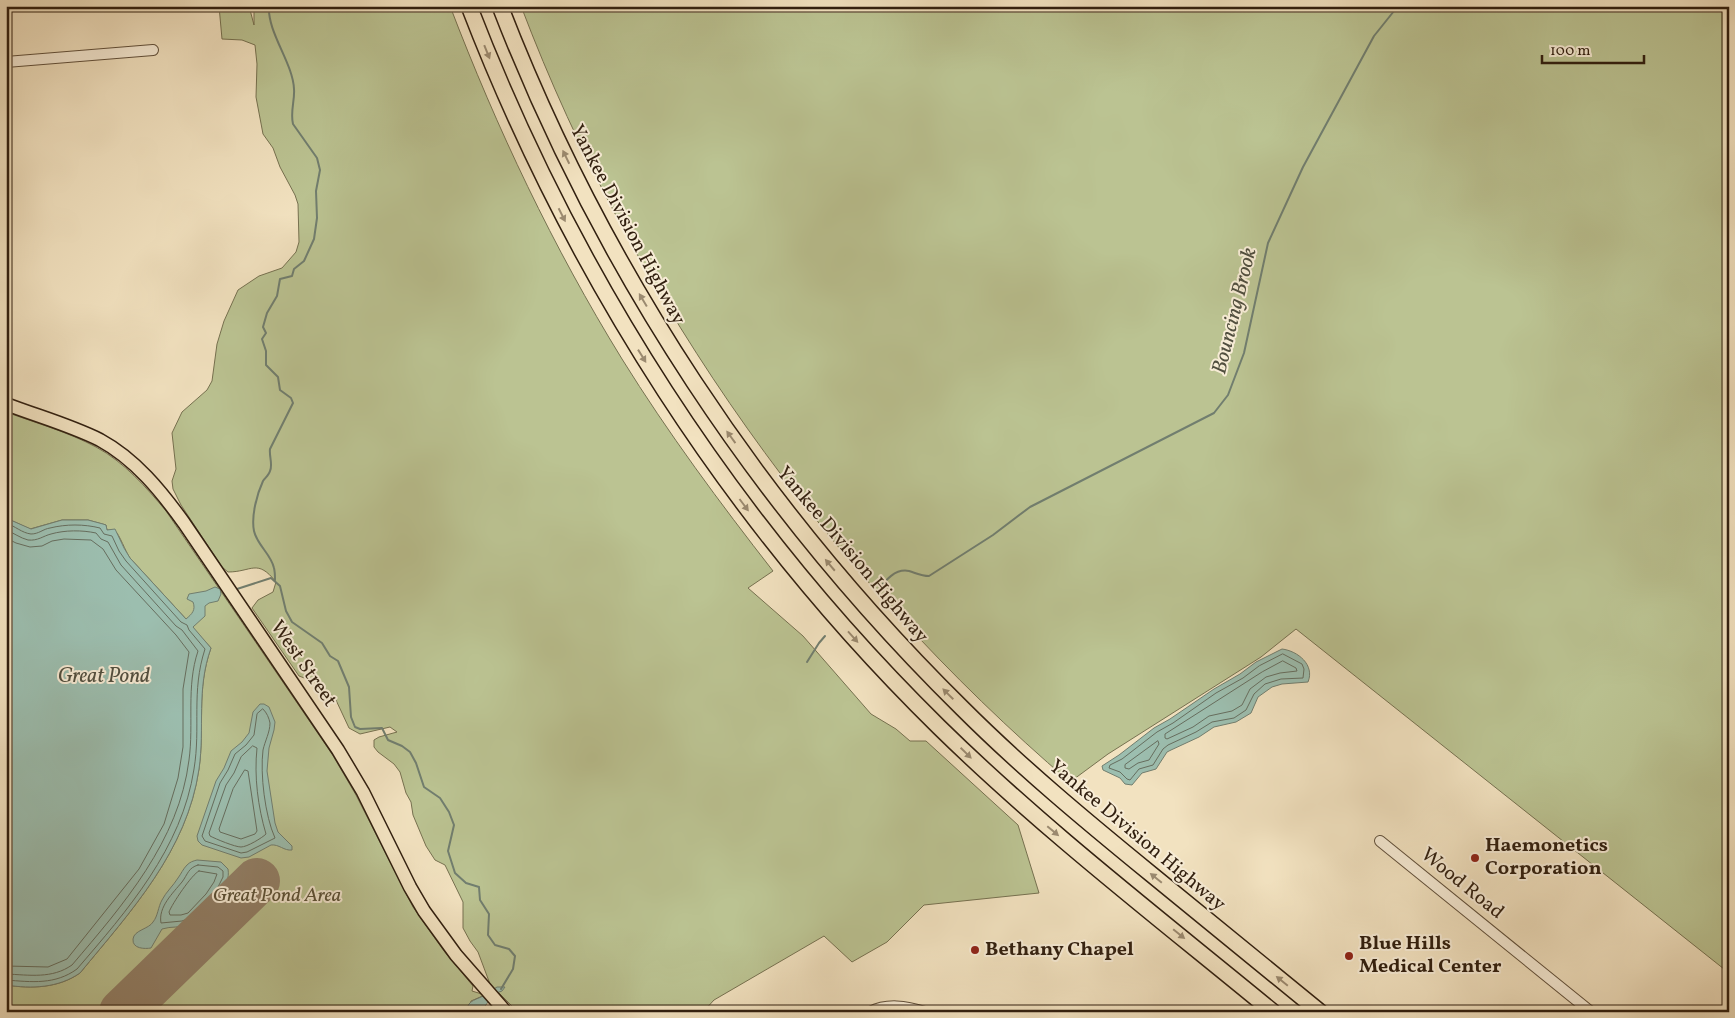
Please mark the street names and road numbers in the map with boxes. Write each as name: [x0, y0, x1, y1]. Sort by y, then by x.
street label: Yankee Division Highway: [562, 120, 692, 330]
street label: Yankee Division Highway: [770, 461, 935, 650]
street label: West Street: [263, 615, 343, 713]
street label: Yankee Division Highway: [1043, 754, 1232, 919]
street label: Wood Road: [1414, 842, 1510, 926]

